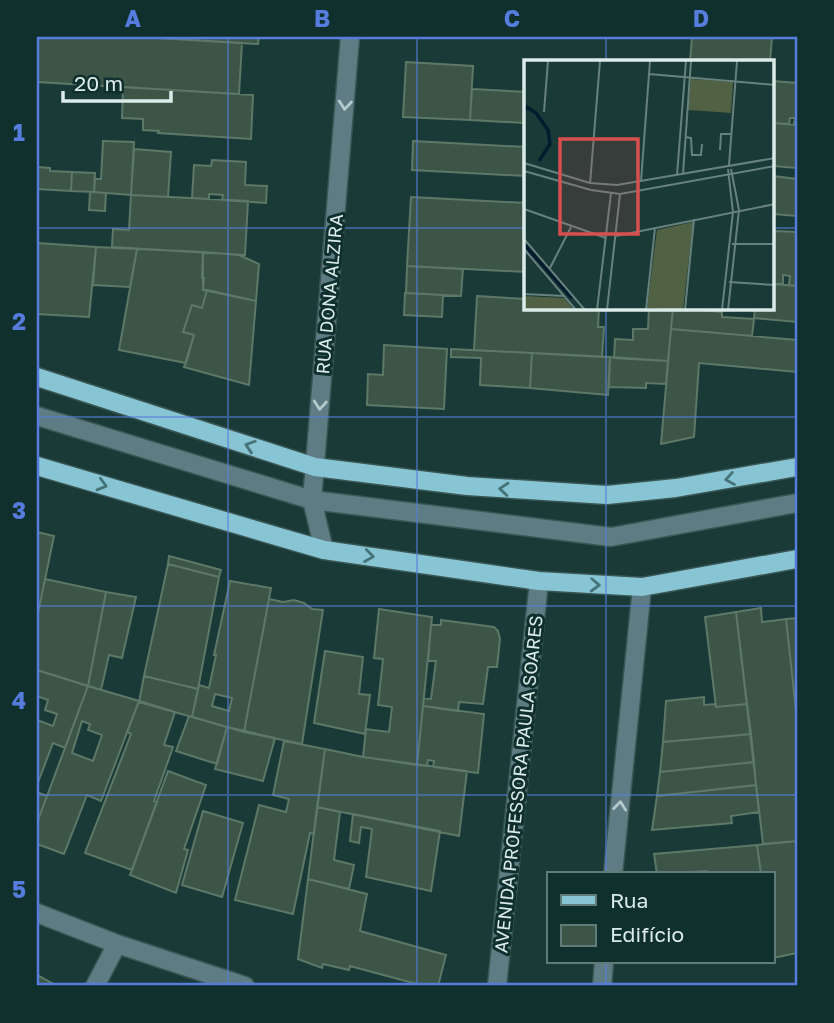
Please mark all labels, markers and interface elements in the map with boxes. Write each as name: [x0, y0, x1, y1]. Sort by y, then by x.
text: A: [125, 4, 142, 32]
text: B: [314, 4, 330, 32]
text: C: [504, 4, 520, 32]
text: D: [693, 4, 709, 32]
scale bar: [63, 60, 172, 104]
inset map: [524, 60, 774, 310]
text: 20 m: [74, 70, 123, 96]
one-way arrow: [338, 100, 353, 111]
text: 1: [13, 118, 25, 146]
street label: RUA DONA ALZIRA: [311, 213, 347, 375]
text: 2: [12, 307, 26, 335]
one-way arrow: [313, 400, 328, 411]
one-way arrow: [244, 439, 256, 454]
one-way arrow: [724, 471, 736, 486]
one-way arrow: [96, 477, 108, 492]
one-way arrow: [498, 482, 509, 497]
text: 3: [12, 496, 26, 524]
one-way arrow: [363, 548, 375, 563]
one-way arrow: [589, 578, 600, 593]
street label: AVENIDA PROFESSORA PAULA SOARES: [489, 614, 547, 954]
text: 4: [12, 686, 26, 714]
one-way arrow: [612, 801, 627, 812]
legend: [547, 872, 774, 964]
text: 5: [12, 875, 26, 903]
text: Rua: [610, 887, 648, 913]
text: Edifício: [610, 921, 684, 947]

